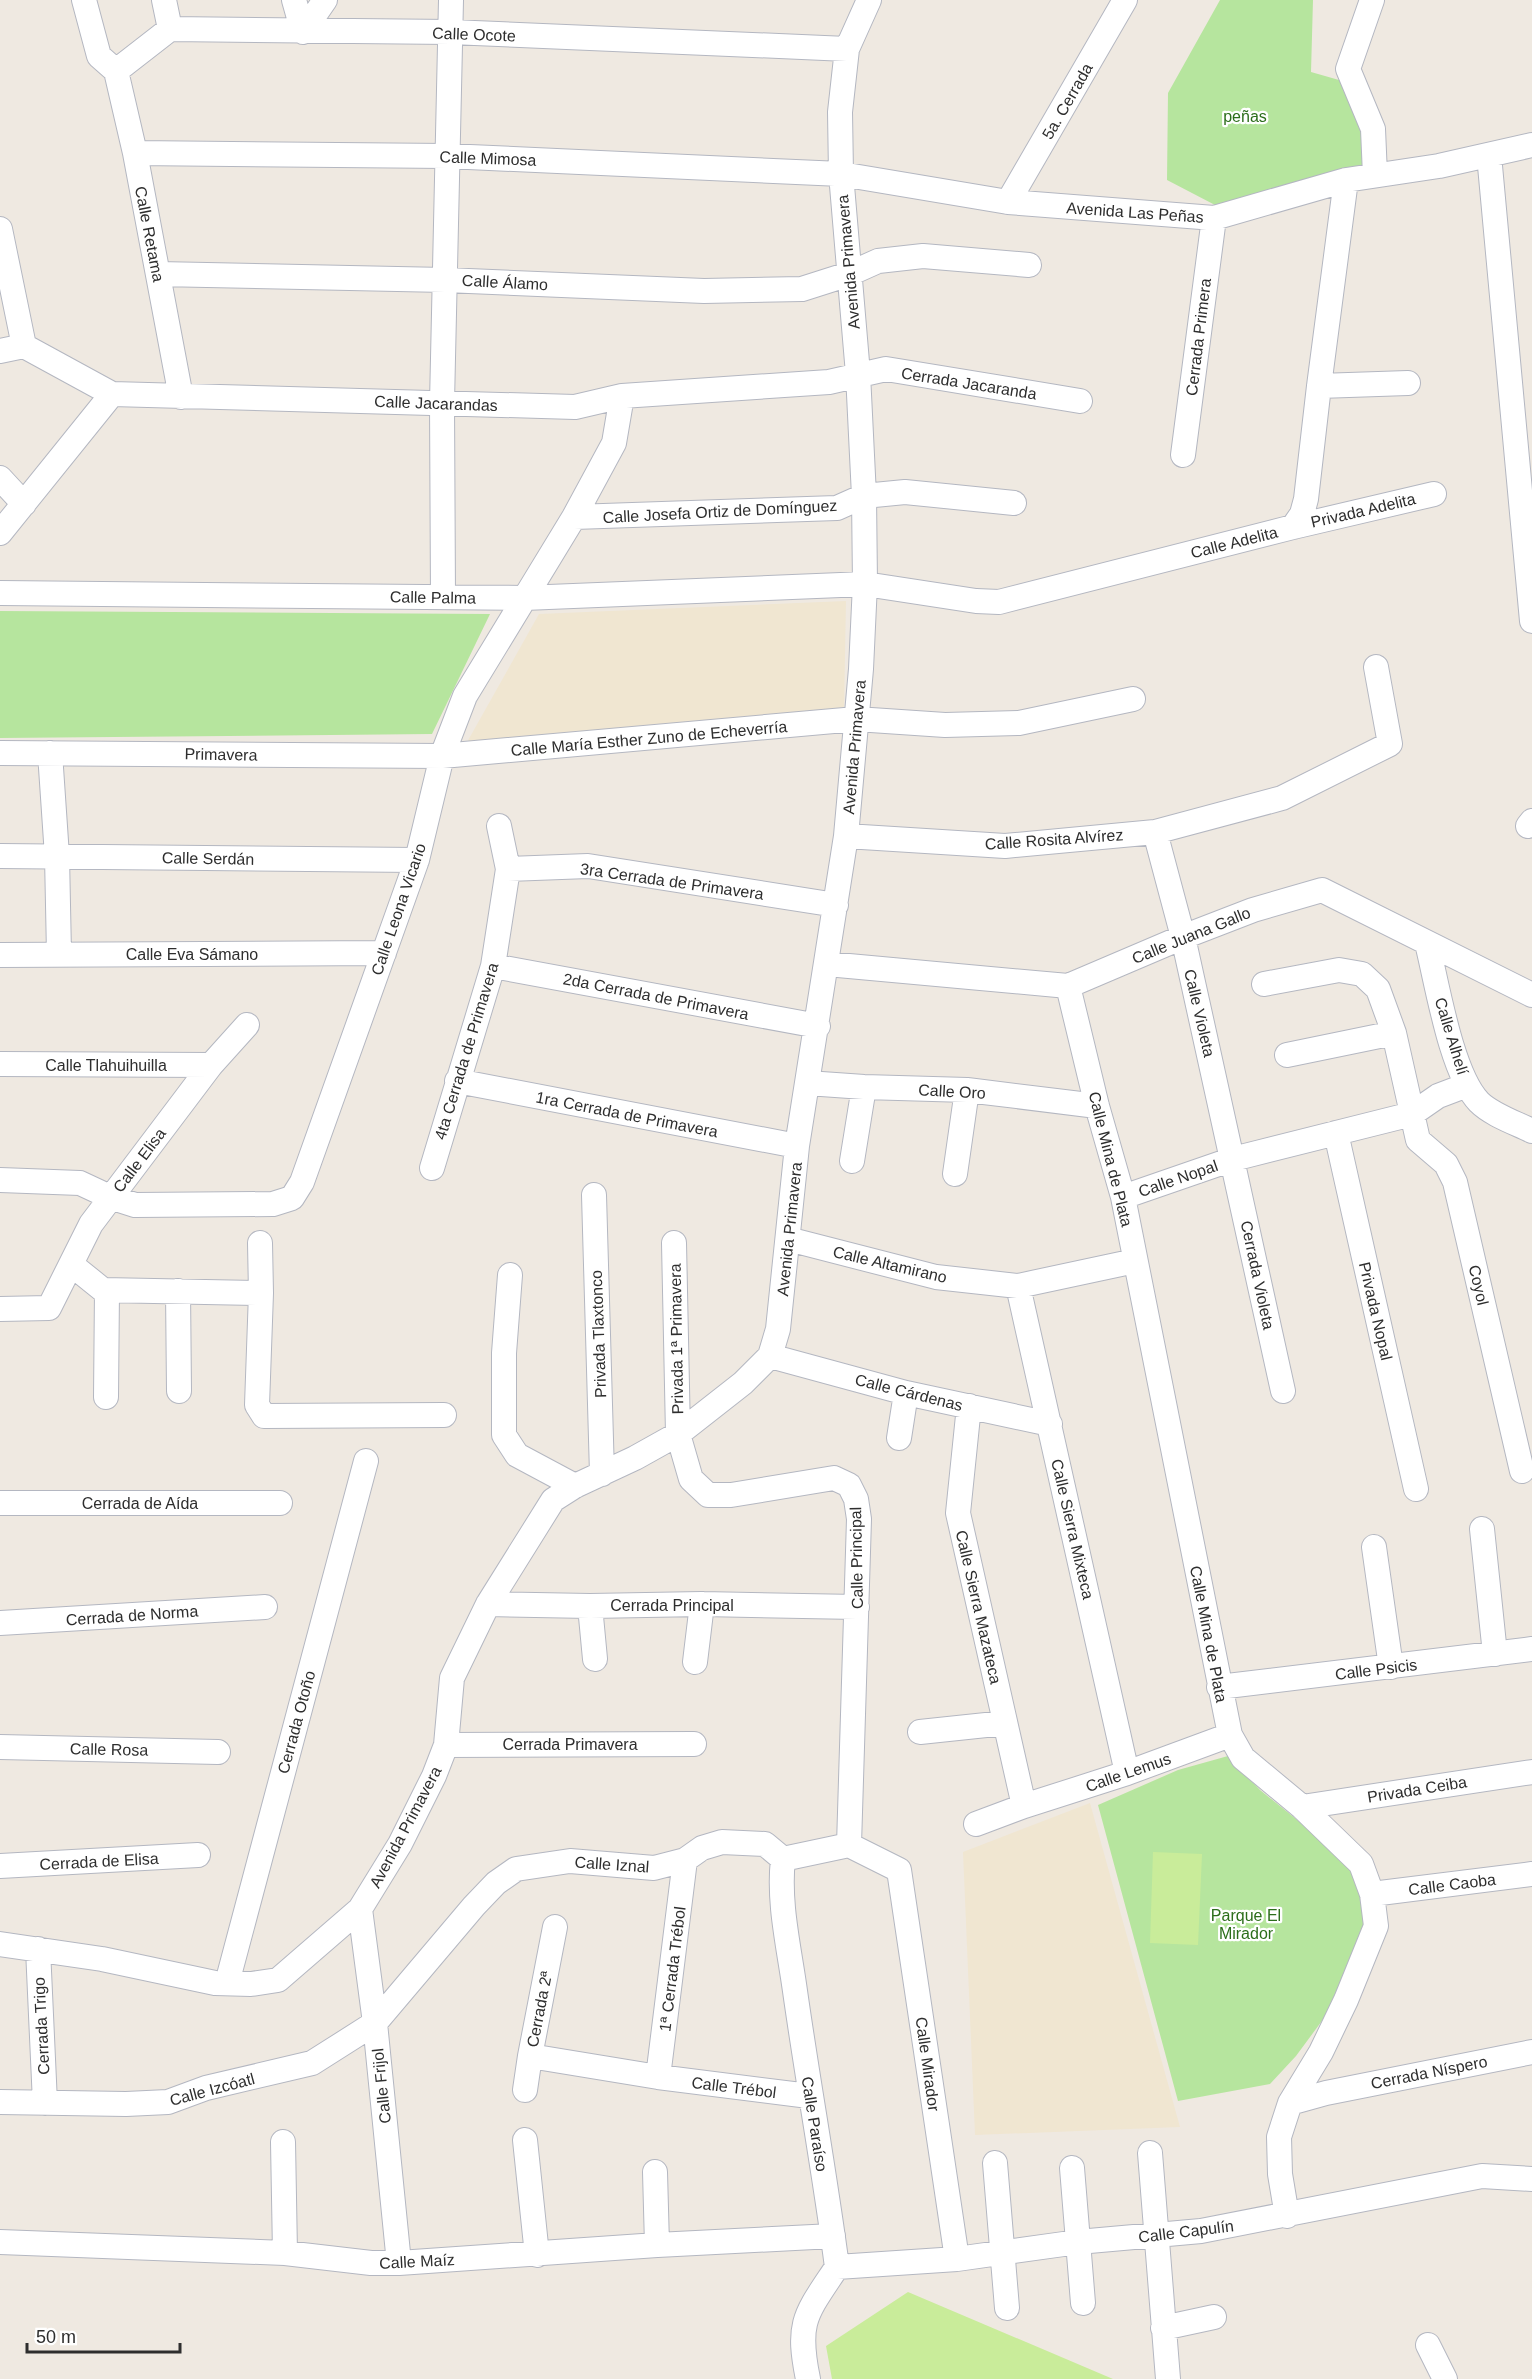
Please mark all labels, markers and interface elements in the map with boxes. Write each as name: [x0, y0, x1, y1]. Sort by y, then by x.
street label: Calle Ocote: [432, 25, 516, 44]
street label: 5a. Cerrada: [1039, 60, 1096, 142]
park label: peñas: [1223, 108, 1267, 125]
street label: Calle Mimosa: [439, 148, 537, 169]
street label: Calle Retama: [132, 185, 167, 283]
street label: Avenida Primavera: [834, 194, 863, 330]
street label: Avenida Las Peñas: [1066, 199, 1204, 226]
street label: Calle Álamo: [461, 271, 549, 293]
street label: Cerrada Primera: [1183, 277, 1214, 397]
street label: Cerrada Jacaranda: [900, 364, 1038, 403]
street label: Calle Jacarandas: [374, 393, 498, 414]
street label: Privada Adelita: [1309, 490, 1417, 531]
street label: Calle Josefa Ortiz de Domínguez: [602, 497, 838, 526]
street label: Calle Adelita: [1189, 523, 1279, 561]
street label: Calle Palma: [390, 588, 476, 607]
street label: Avenida Primavera: [840, 679, 869, 815]
street label: Calle María Esther Zuno de Echeverría: [510, 718, 788, 759]
street label: Primavera: [184, 745, 258, 764]
street label: Calle Rosita Alvírez: [984, 826, 1124, 853]
street label: Calle Leona Vicario: [368, 841, 429, 977]
street label: Calle Serdán: [162, 849, 254, 868]
street label: 3ra Cerrada de Primavera: [579, 860, 765, 903]
street label: Calle Juana Gallo: [1129, 904, 1253, 967]
street label: Calle Eva Sámano: [126, 946, 258, 963]
street label: 4ta Cerrada de Primavera: [431, 961, 502, 1142]
street label: Calle Violeta: [1181, 968, 1218, 1059]
street label: 2da Cerrada de Primavera: [562, 970, 750, 1023]
street label: Calle Alhelí: [1432, 995, 1472, 1077]
street label: Calle Tlahuihuilla: [45, 1057, 167, 1074]
street label: Calle Oro: [918, 1081, 986, 1102]
street label: 1ra Cerrada de Primavera: [534, 1089, 719, 1141]
street label: Calle Mina de Plata: [1085, 1090, 1136, 1229]
street label: Calle Elisa: [110, 1125, 169, 1196]
street label: Calle Nopal: [1136, 1157, 1220, 1200]
street label: Avenida Primavera: [774, 1161, 805, 1297]
street label: Cerrada Violeta: [1238, 1219, 1277, 1331]
street label: Calle Altamirano: [831, 1243, 949, 1286]
street label: Privada Nopal: [1356, 1260, 1395, 1362]
street label: Privada 1ª Primavera: [667, 1263, 686, 1415]
street label: Coyol: [1466, 1263, 1491, 1307]
street label: Privada Tlaxtonco: [588, 1270, 609, 1398]
street label: Calle Cárdenas: [853, 1371, 964, 1414]
street label: Calle Sierra Mixteca: [1048, 1457, 1097, 1601]
street label: Cerrada de Aída: [82, 1495, 198, 1512]
street label: Calle Principal: [847, 1507, 866, 1609]
street label: Calle Sierra Mazateca: [953, 1529, 1005, 1686]
street label: Calle Mina de Plata: [1187, 1564, 1230, 1704]
street label: Cerrada Principal: [610, 1597, 734, 1614]
street label: Cerrada de Norma: [65, 1602, 199, 1629]
street label: Calle Psicis: [1334, 1656, 1418, 1683]
street label: Cerrada Otoño: [275, 1669, 318, 1775]
street label: Cerrada Primavera: [502, 1736, 638, 1753]
street label: Calle Rosa: [70, 1740, 148, 1759]
street label: Calle Lemus: [1083, 1750, 1173, 1795]
street label: Avenida Primavera: [366, 1764, 445, 1891]
street label: Privada Ceiba: [1366, 1773, 1468, 1806]
street label: Cerrada de Elisa: [39, 1850, 159, 1873]
street label: Calle Iznal: [574, 1853, 650, 1876]
street label: Calle Caoba: [1407, 1871, 1497, 1898]
street label: 1ª Cerrada Trébol: [656, 1906, 689, 2033]
park label: Parque El Mirador: [1211, 1907, 1281, 1942]
street label: Cerrada 2ª: [524, 1970, 555, 2049]
street label: Cerrada Trigo: [30, 1977, 53, 2075]
street label: Calle Mirador: [912, 2016, 943, 2113]
street label: Calle Frijol: [369, 2047, 394, 2124]
street label: Cerrada Níspero: [1369, 2053, 1489, 2092]
street label: Calle Izcóatl: [168, 2070, 256, 2109]
street label: Calle Trébol: [691, 2074, 777, 2101]
street label: Calle Paraíso: [799, 2075, 830, 2173]
street label: Calle Capulín: [1137, 2217, 1235, 2246]
street label: Calle Maíz: [379, 2251, 455, 2272]
scale bar: [27, 2316, 180, 2354]
text: 50 m: [36, 2327, 76, 2347]

